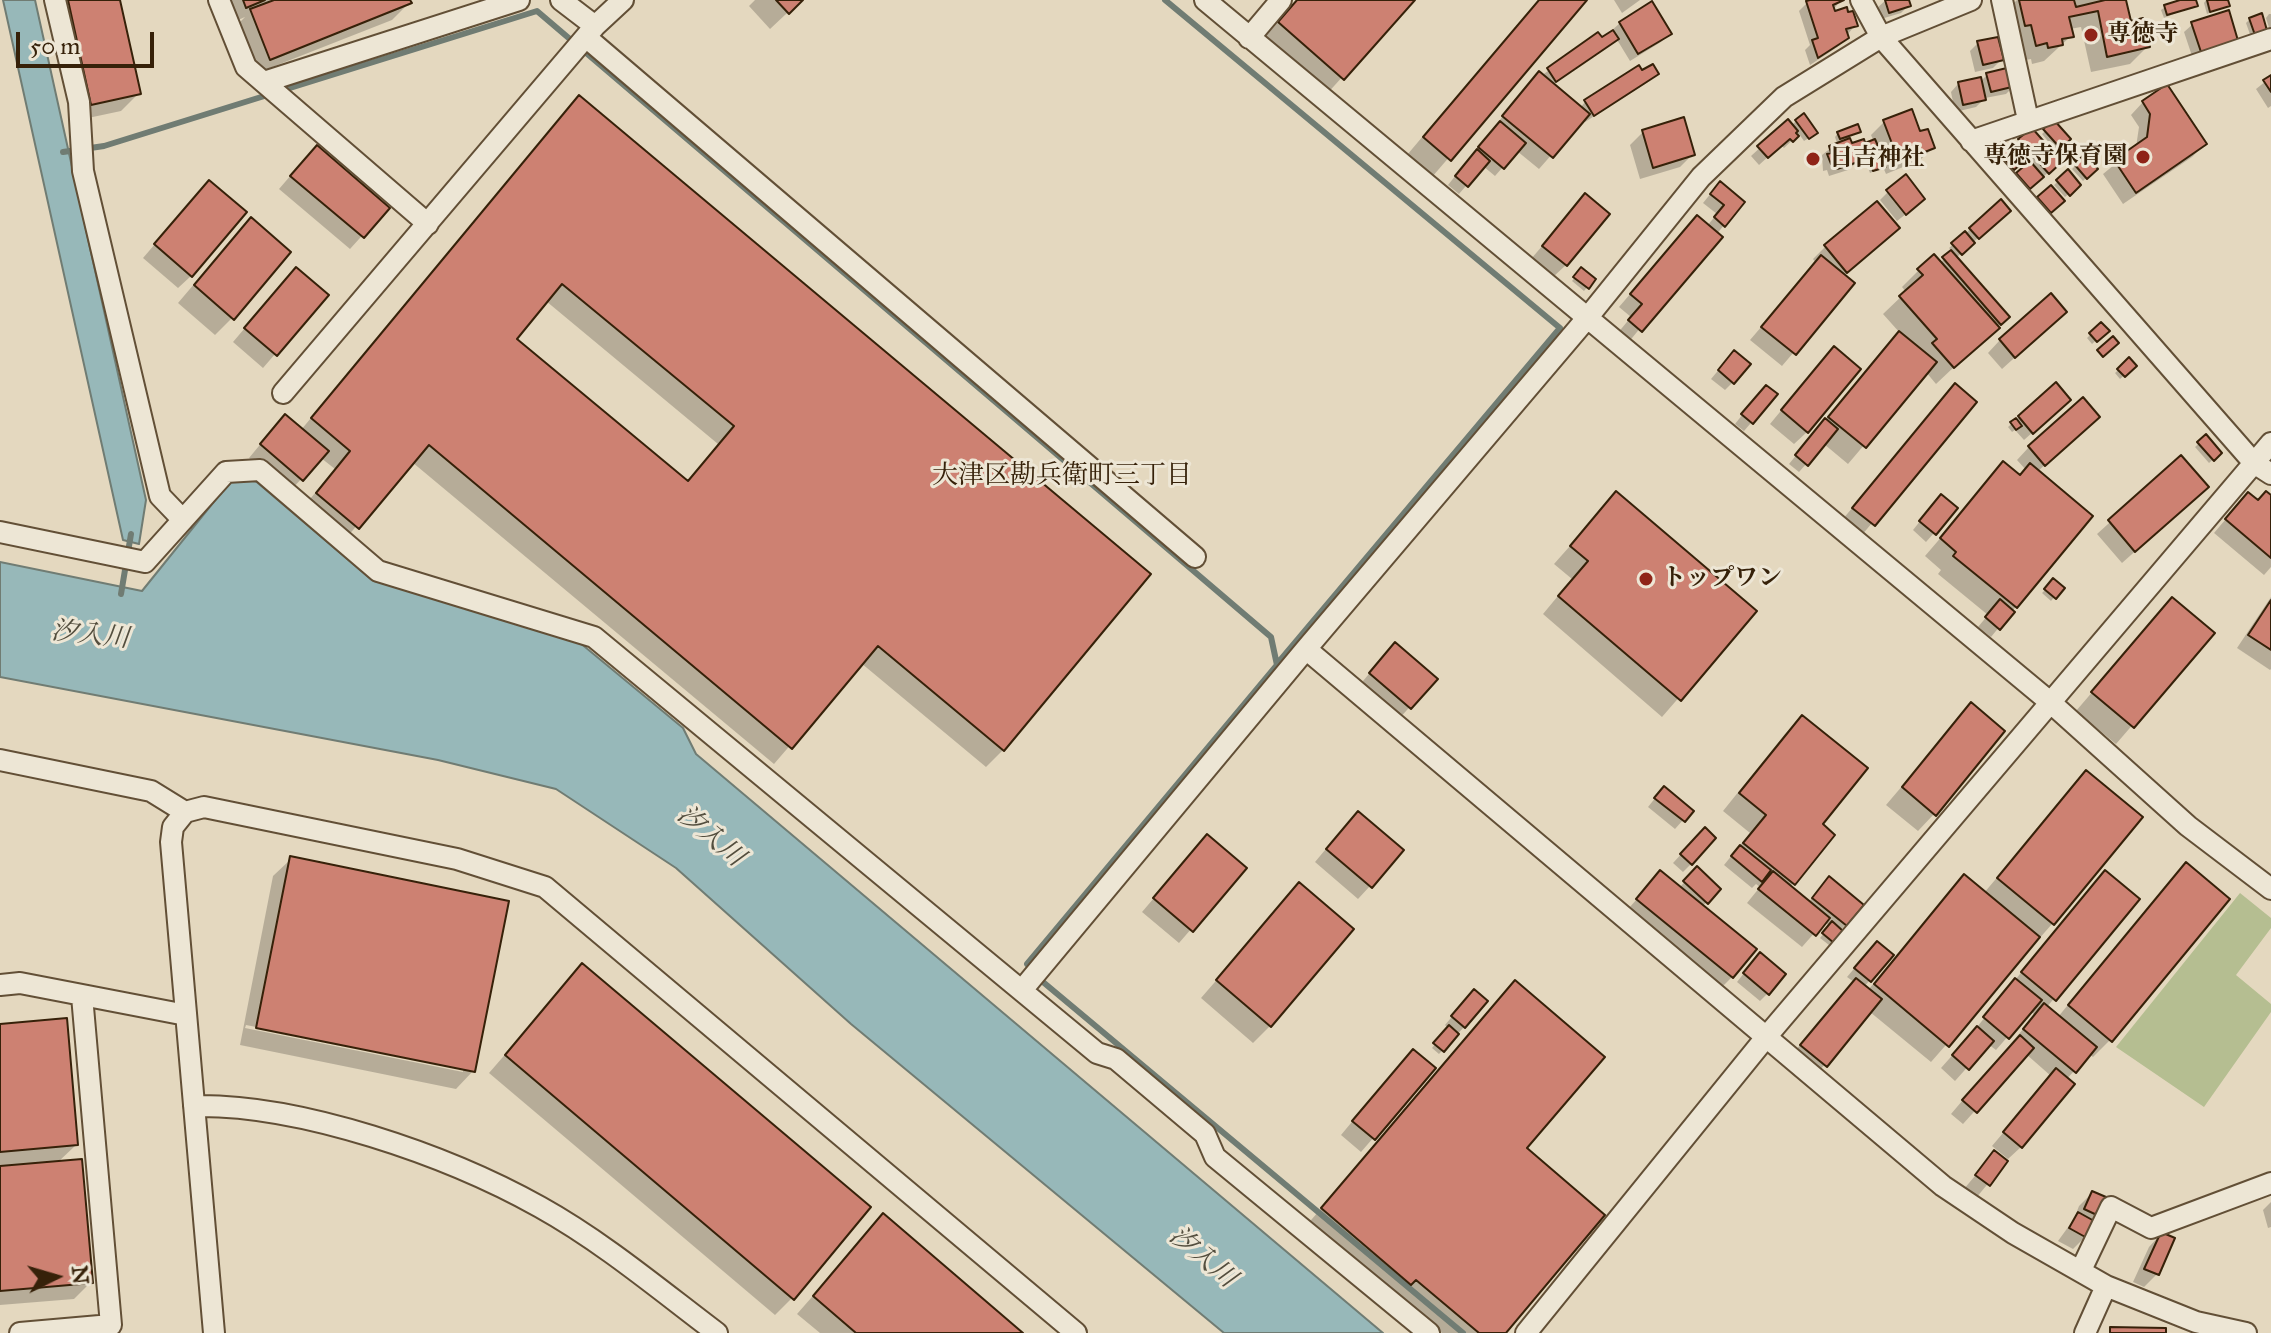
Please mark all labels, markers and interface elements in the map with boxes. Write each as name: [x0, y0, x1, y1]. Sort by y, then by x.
scale bar: [20, 16, 158, 66]
place label: 専徳寺: [2107, 21, 2179, 49]
marker: 専徳寺: [2082, 26, 2100, 44]
text: 50 m: [30, 31, 80, 61]
place label: 専徳寺保育園: [1983, 143, 2127, 171]
place label: 日吉神社: [1829, 145, 1925, 173]
marker: 専徳寺保育園: [2134, 148, 2152, 166]
marker: 日吉神社: [1804, 150, 1822, 168]
district label: 大津区勘兵衛町三丁目: [932, 461, 1192, 493]
place label: トップワン: [1662, 565, 1782, 593]
marker: トップワン: [1637, 570, 1655, 588]
water label: 汐入川: [50, 616, 130, 656]
water label: 汐入川: [670, 800, 750, 874]
water label: 汐入川: [1162, 1221, 1242, 1295]
north arrow: [16, 1237, 96, 1317]
text: N: [66, 1264, 95, 1285]

